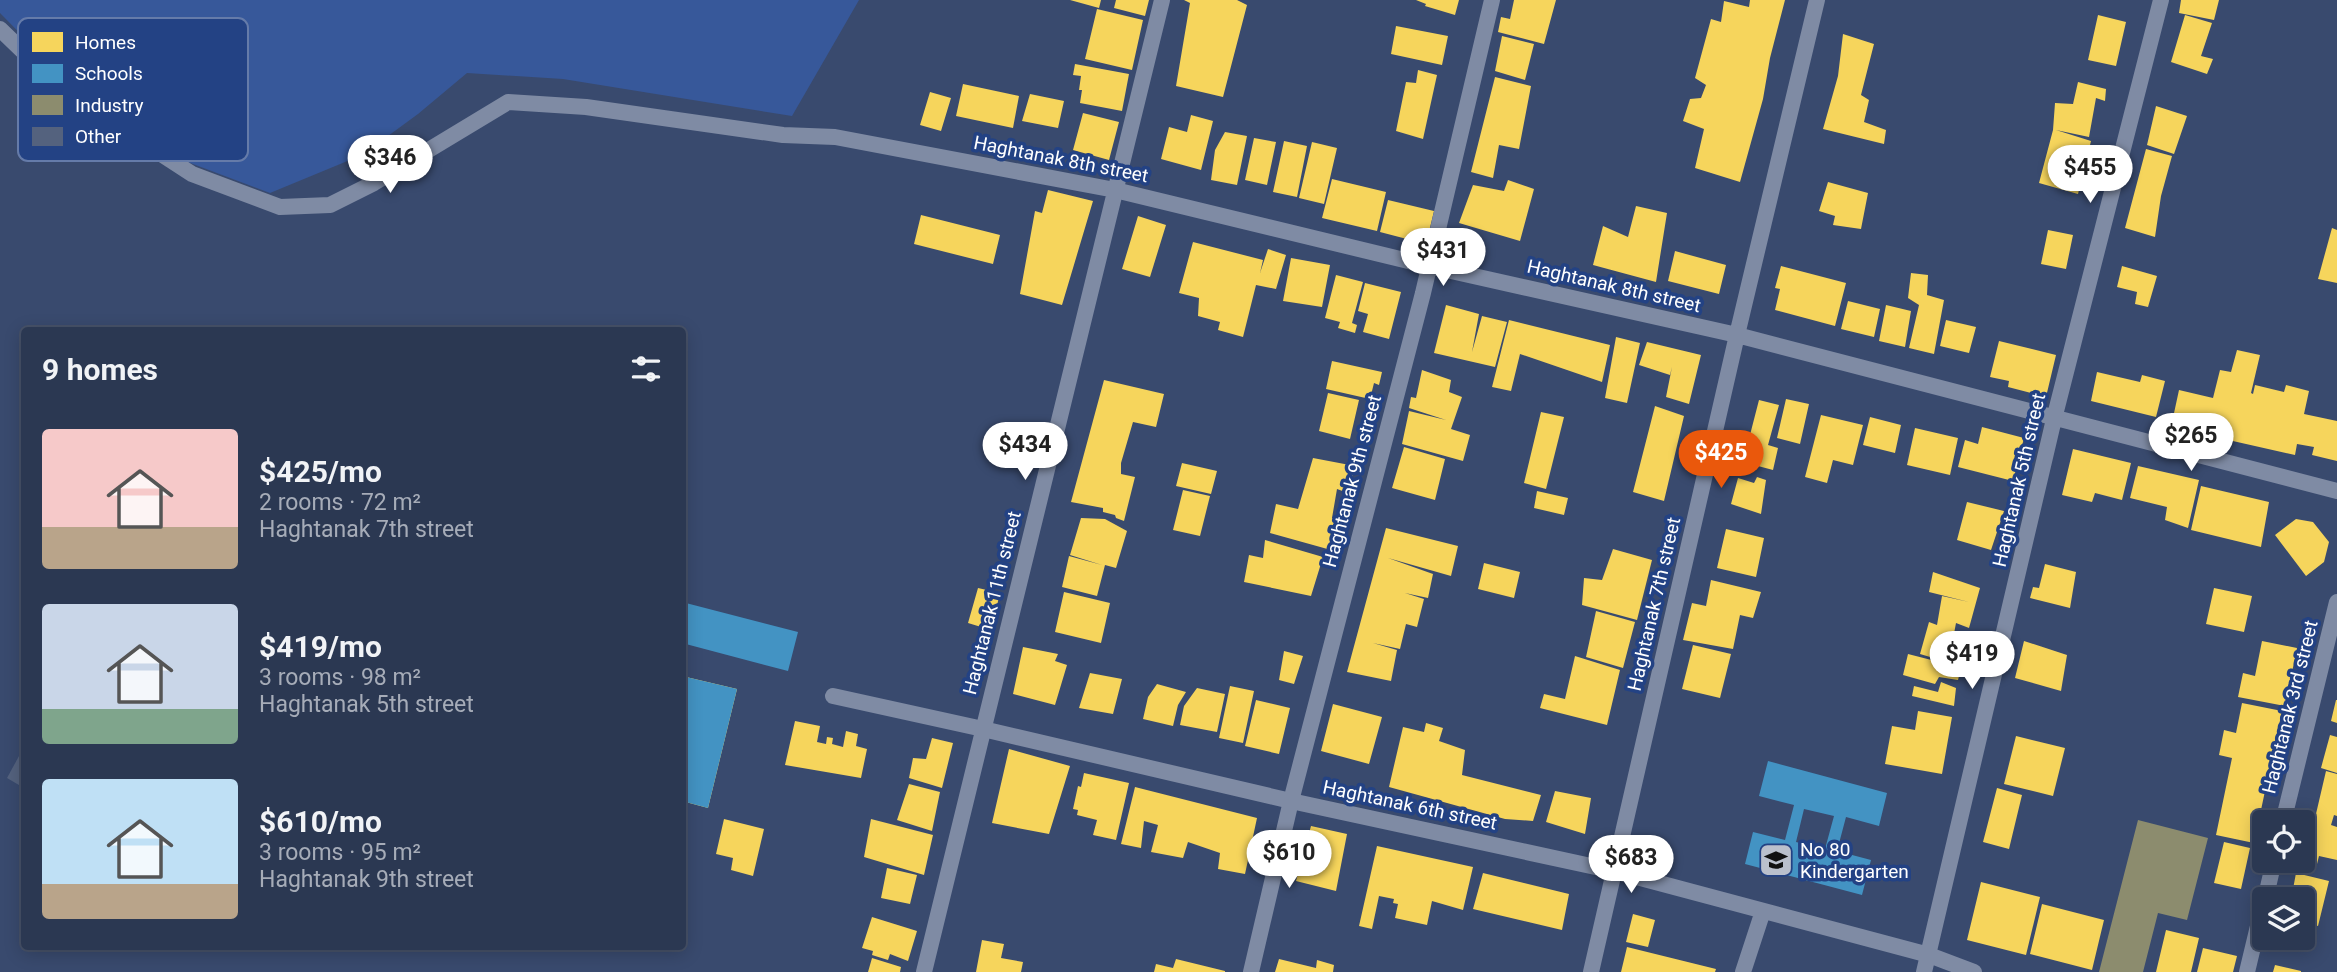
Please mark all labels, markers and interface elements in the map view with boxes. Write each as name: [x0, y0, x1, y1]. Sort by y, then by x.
legend: [18, 18, 248, 161]
text: Homes: [75, 31, 136, 54]
text: Schools: [75, 62, 143, 85]
text: Industry: [75, 94, 143, 117]
text: Other: [75, 125, 122, 148]
street label: Haghtanak 8th street: [972, 131, 1150, 187]
pin: $346: [349, 136, 431, 195]
text: $346: [364, 144, 416, 171]
pin: $455: [2049, 146, 2131, 205]
text: $455: [2064, 154, 2116, 181]
pin: $431: [1402, 229, 1484, 288]
text: $431: [1417, 237, 1469, 264]
street label: Haghtanak 8th street: [1525, 255, 1703, 317]
icon: filters: [627, 350, 665, 388]
text: 9 homes: [42, 352, 158, 387]
street label: Haghtanak 5th street: [1988, 391, 2050, 569]
street label: Haghtanak 9th street: [1318, 392, 1386, 570]
pin: $265: [2150, 414, 2232, 473]
pin: $434: [984, 422, 1066, 482]
text: $265: [2165, 422, 2217, 449]
pin: $425: [1680, 430, 1762, 490]
text: $434: [999, 431, 1051, 458]
text: $425: [1695, 439, 1747, 466]
text: $425/mo: [259, 454, 382, 489]
icon: home: [98, 457, 182, 541]
text: 2 rooms · 72 m²: [259, 489, 421, 516]
street label: Haghtanak 11th street: [958, 509, 1026, 697]
street label: Haghtanak 7th street: [1623, 515, 1685, 693]
text: Haghtanak 7th street: [259, 516, 474, 543]
street label: Haghtanak 3rd street: [2257, 618, 2323, 796]
text: $419/mo: [259, 629, 382, 664]
icon: home: [98, 632, 182, 716]
pin: $419: [1931, 632, 2013, 691]
text: $419: [1946, 640, 1998, 667]
text: 3 rooms · 98 m²: [259, 664, 421, 691]
text: Haghtanak 5th street: [259, 691, 474, 718]
street label: Haghtanak 6th street: [1321, 775, 1499, 835]
text: $610/mo: [259, 804, 382, 839]
icon: home: [98, 807, 182, 891]
map controls: [2252, 810, 2315, 950]
button: locate: [2252, 810, 2315, 873]
pin: $610: [1248, 830, 1330, 890]
pin: $683: [1590, 836, 1672, 895]
place label: No 80 Kindergarten: [1800, 838, 1909, 883]
text: 3 rooms · 95 m²: [259, 839, 421, 866]
text: $610: [1263, 839, 1315, 866]
school or university icon: No 80 Kindergarten: [1757, 841, 1795, 879]
text: $683: [1605, 844, 1657, 871]
text: Haghtanak 9th street: [259, 866, 474, 893]
button: layers: [2252, 887, 2315, 950]

